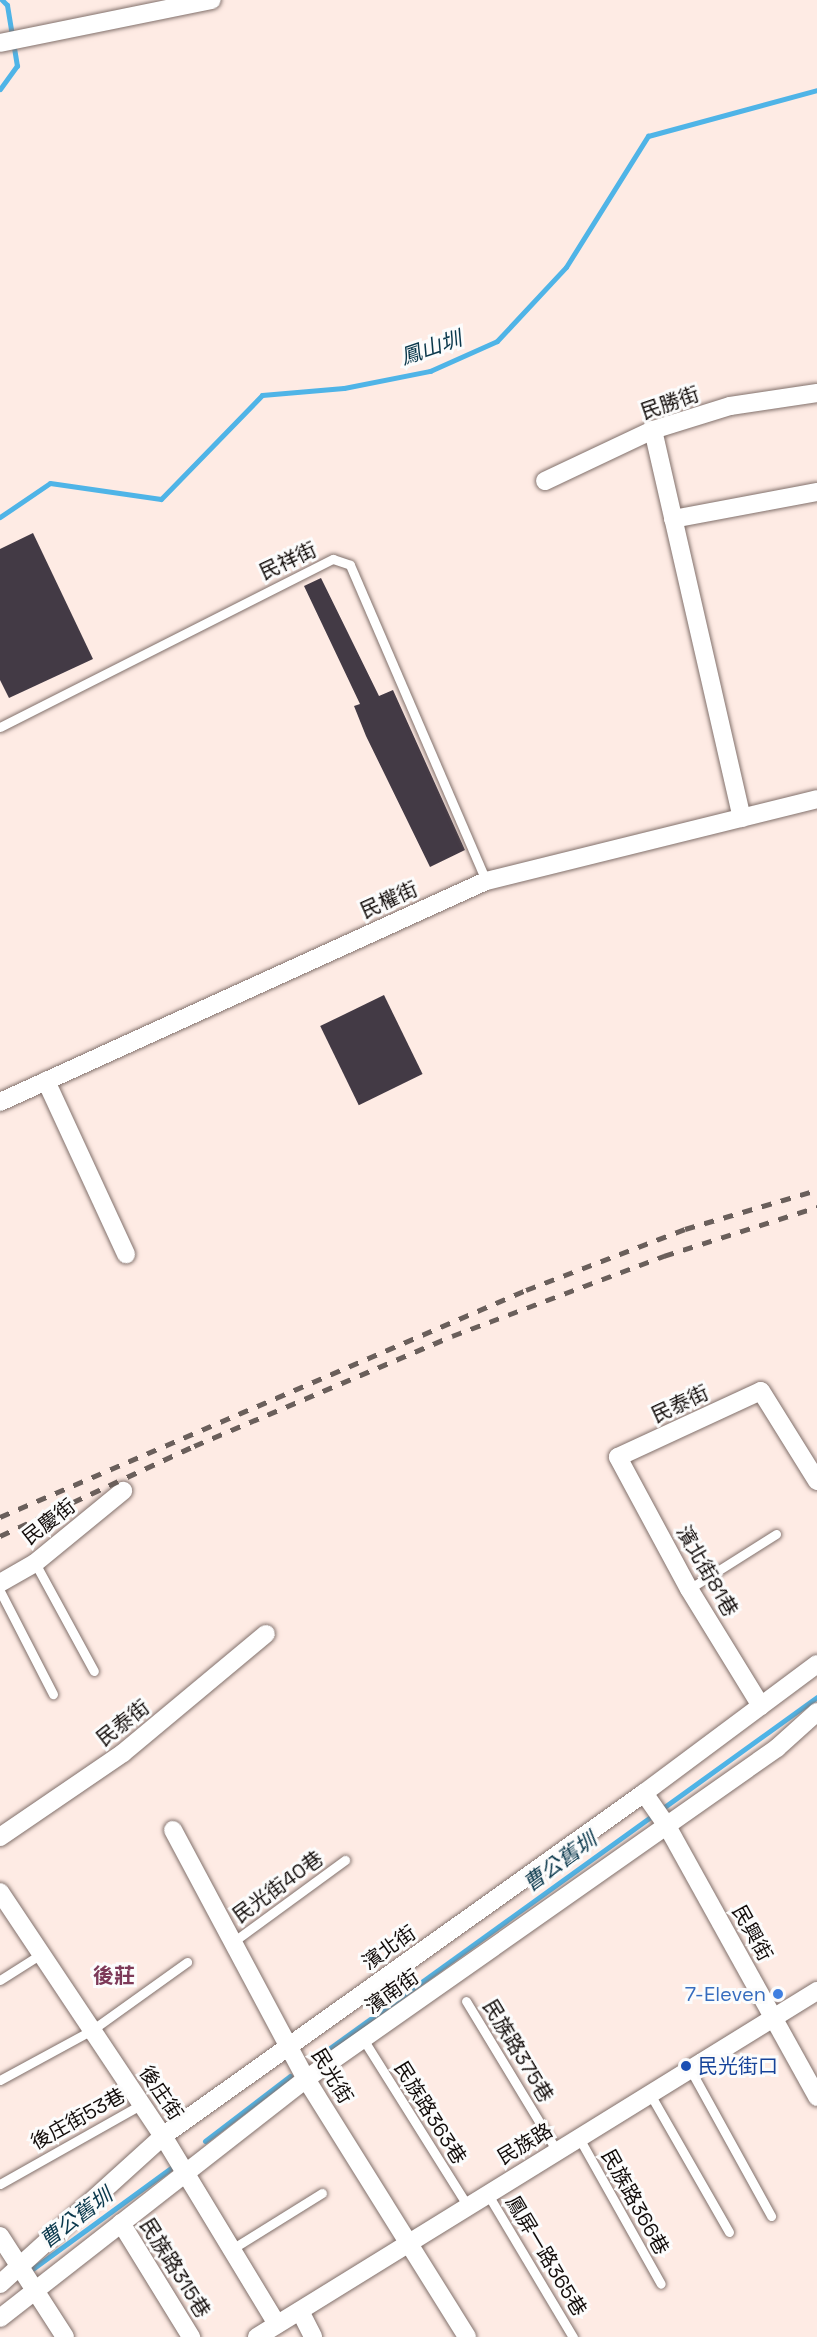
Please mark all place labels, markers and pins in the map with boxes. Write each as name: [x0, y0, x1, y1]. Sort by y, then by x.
place label: 7-Eleven: [685, 1982, 766, 2006]
marker: 7-Eleven: [771, 1987, 785, 2001]
place label: 民光街口: [698, 2054, 778, 2078]
marker: 民光街口: [679, 2059, 693, 2073]

